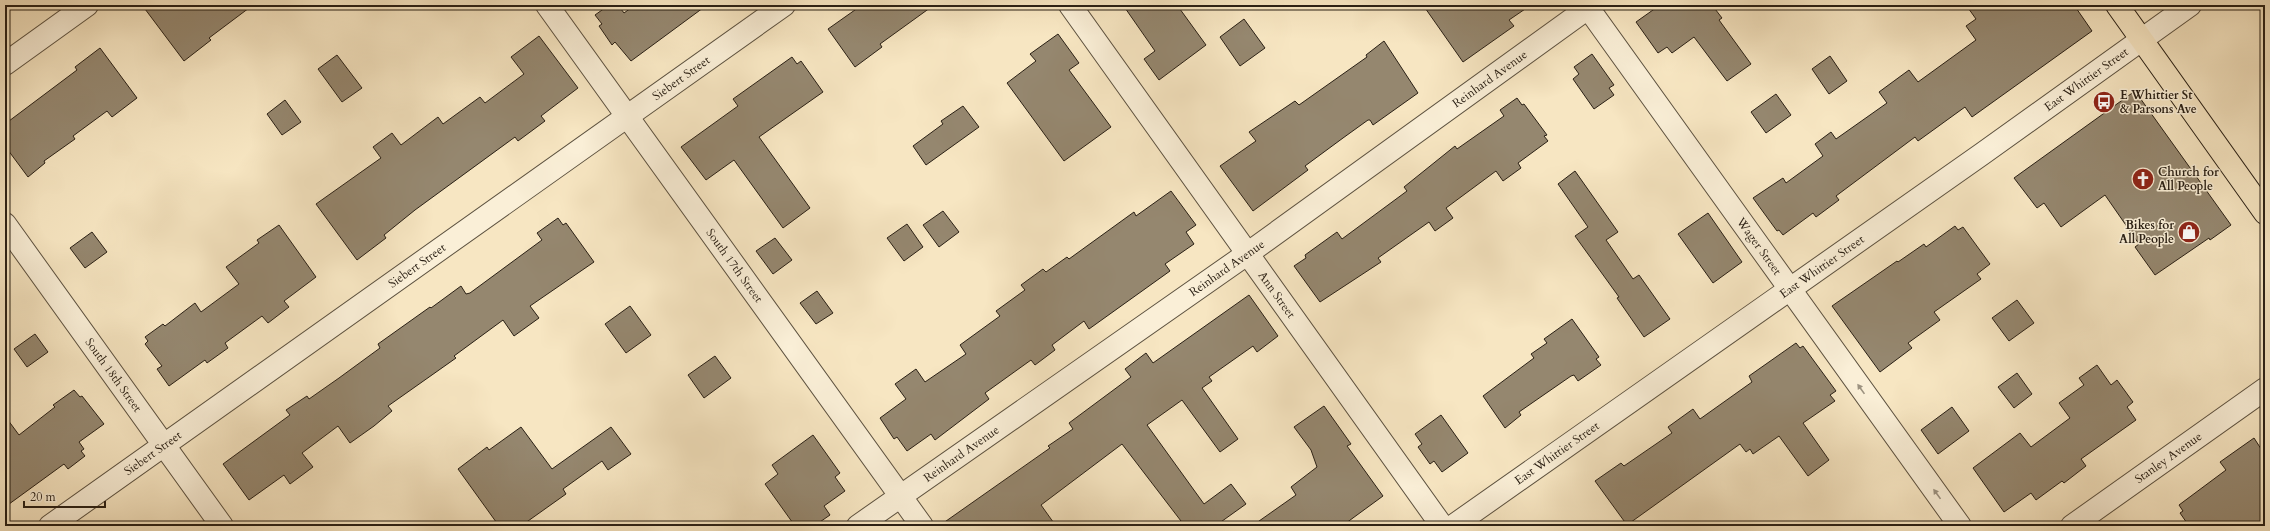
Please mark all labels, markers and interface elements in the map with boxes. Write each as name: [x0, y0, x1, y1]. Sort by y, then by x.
street label: East Whittier Street: [2041, 44, 2132, 115]
street label: Reinhard Avenue: [1449, 46, 1530, 111]
street label: Siebert Street: [649, 52, 713, 104]
place label: E Whittier St & Parsons Ave: [2120, 87, 2197, 117]
bus stop icon: E Whittier St & Parsons Ave: [2091, 89, 2117, 115]
place label: Church for All People: [2158, 164, 2219, 194]
church icon: Church for All People: [2130, 166, 2156, 192]
street label: Wager Street: [1733, 214, 1785, 278]
place label: Bikes for All People: [2119, 217, 2174, 247]
shop icon: Bikes for All People: [2176, 219, 2202, 245]
street label: South 17th Street: [702, 225, 767, 306]
street label: East Whittier Street: [1776, 231, 1868, 302]
street label: Reinhard Avenue: [1186, 236, 1268, 300]
street label: Siebert Street: [385, 239, 449, 291]
street label: Ann Street: [1255, 268, 1299, 322]
street label: South 18th Street: [81, 335, 146, 415]
one-way arrow: [1857, 383, 1865, 394]
street label: East Whittier Street: [1511, 418, 1602, 488]
street label: Reinhard Avenue: [920, 422, 1002, 486]
street label: Siebert Street: [121, 427, 185, 479]
street label: Stanley Avenue: [2131, 428, 2205, 487]
scale bar: [24, 483, 105, 509]
text: 20 m: [30, 489, 57, 505]
one-way arrow: [1933, 489, 1941, 500]

